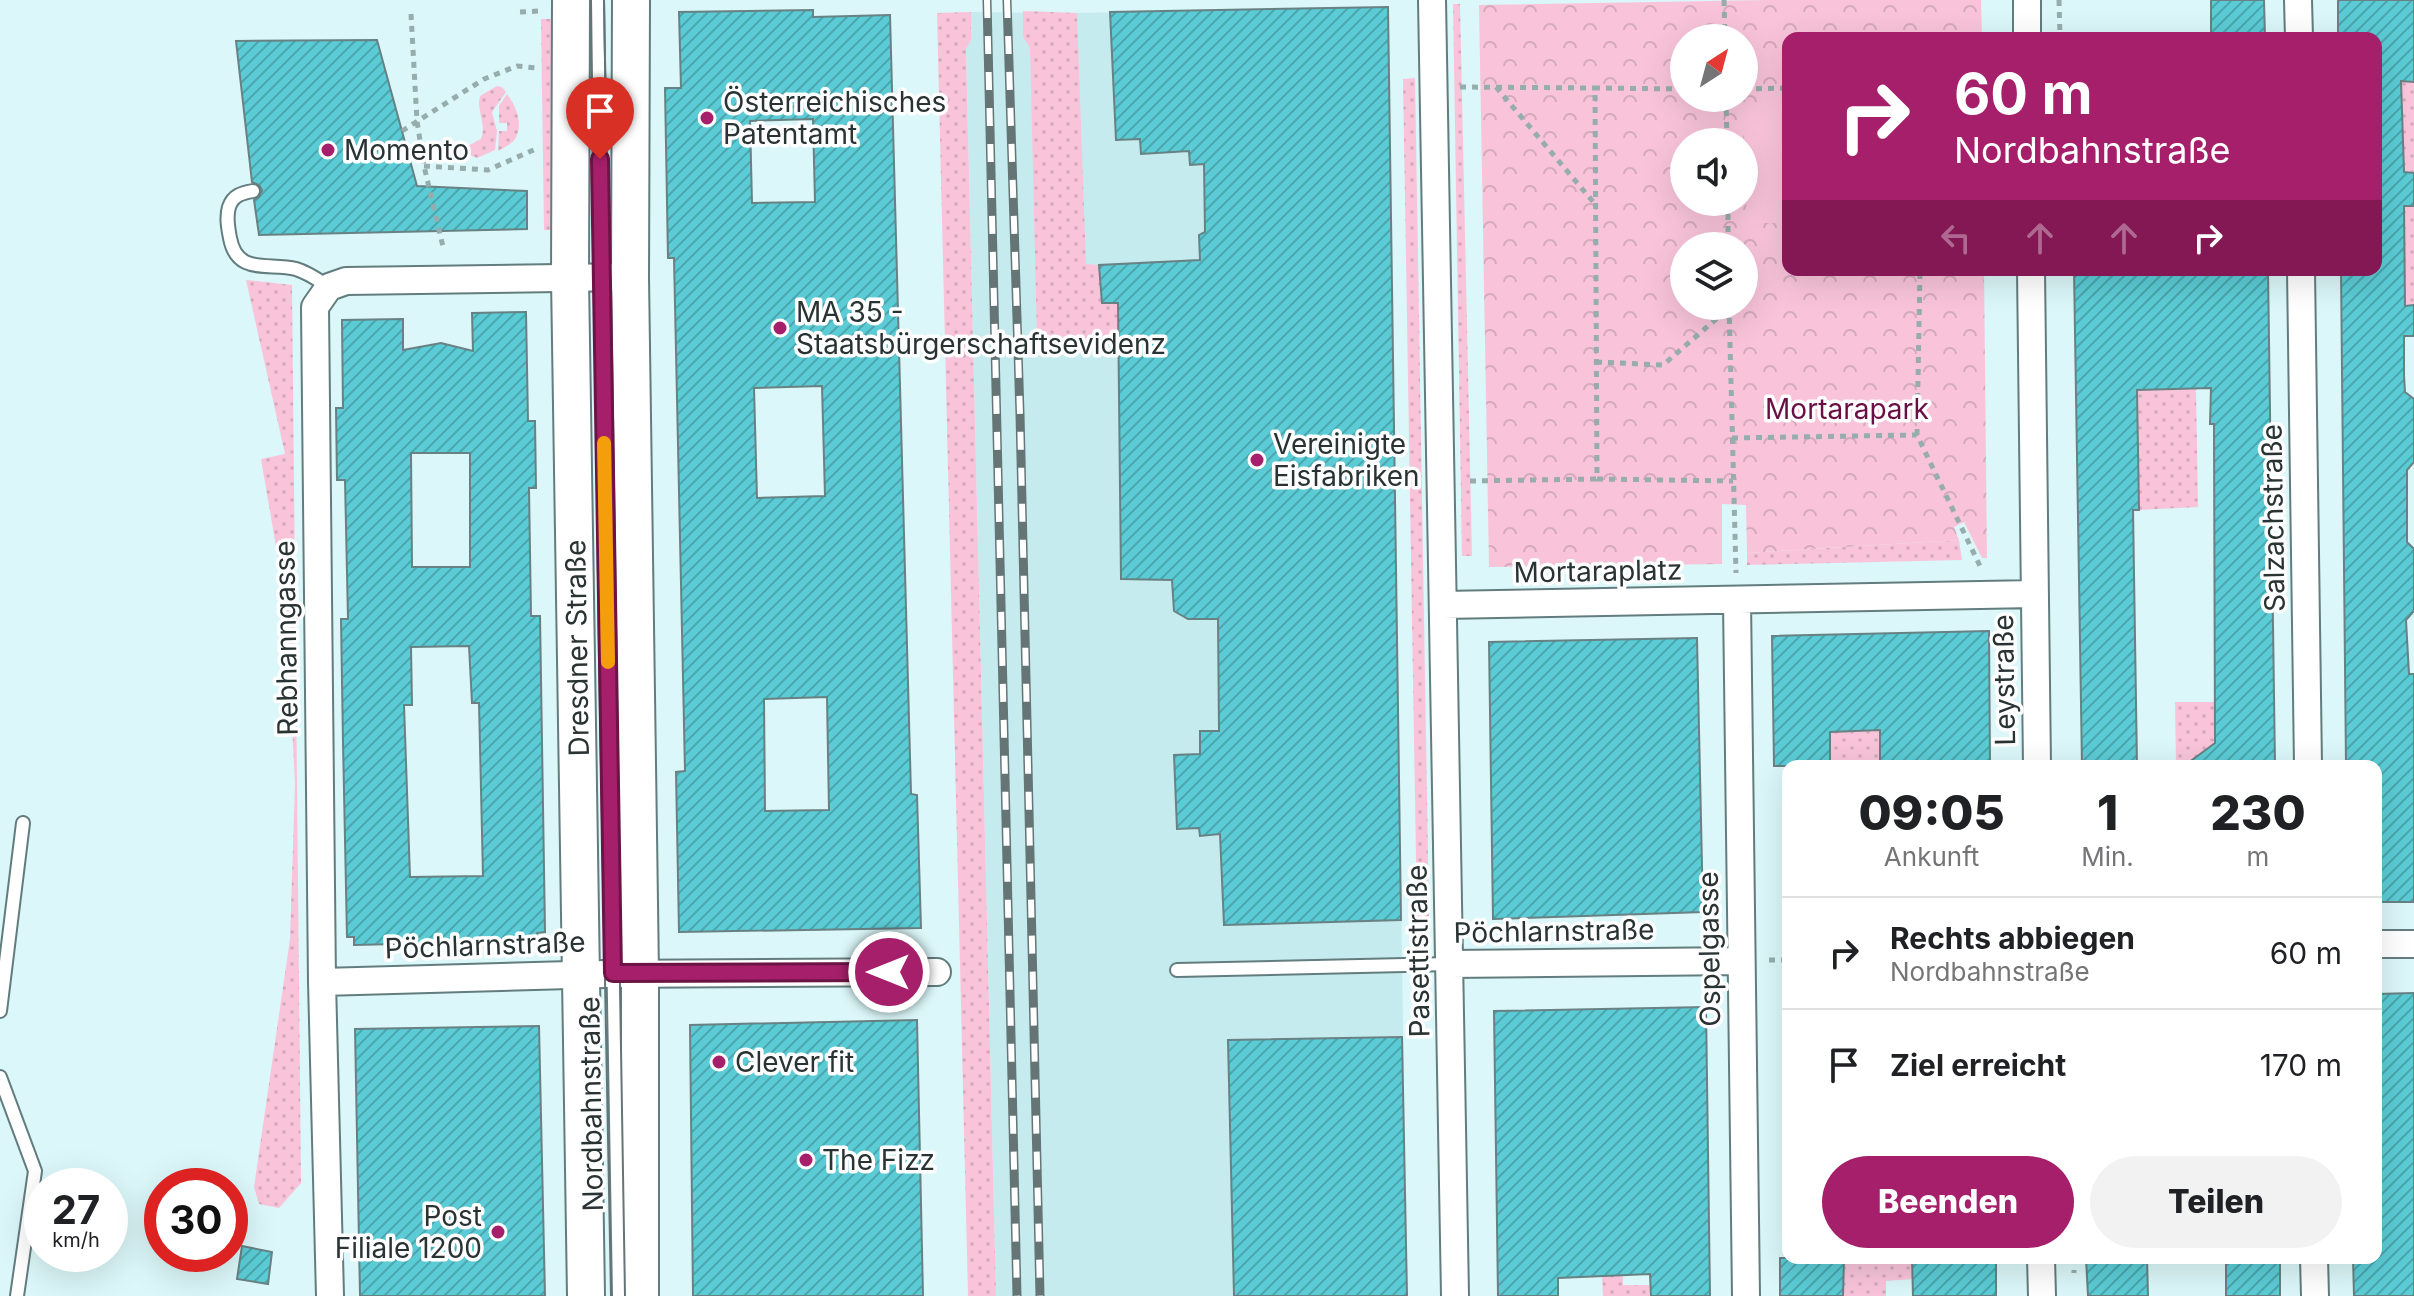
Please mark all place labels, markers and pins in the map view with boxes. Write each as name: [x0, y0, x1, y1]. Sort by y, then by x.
pin: [566, 77, 634, 159]
place label: Österreichisches Patentamt: [723, 85, 946, 151]
marker: Österreichisches Patentamt: [698, 109, 716, 127]
place label: Momento: [344, 133, 469, 167]
marker: Momento: [319, 141, 337, 159]
place label: MA 35 - Staatsbürgerschaftsevidenz: [796, 295, 1166, 361]
marker: MA 35 - Staatsbürgerschaftsevidenz: [771, 319, 789, 337]
place label: Vereinigte Eisfabriken: [1273, 427, 1420, 493]
marker: Vereinigte Eisfabriken: [1248, 451, 1266, 469]
place label: Clever fit: [735, 1045, 854, 1079]
marker: Clever fit: [710, 1053, 728, 1071]
place label: The Fizz: [822, 1143, 935, 1177]
marker: The Fizz: [797, 1151, 815, 1169]
place label: Post Filiale 1200: [335, 1199, 482, 1265]
marker: Post Filiale 1200: [489, 1223, 507, 1241]

